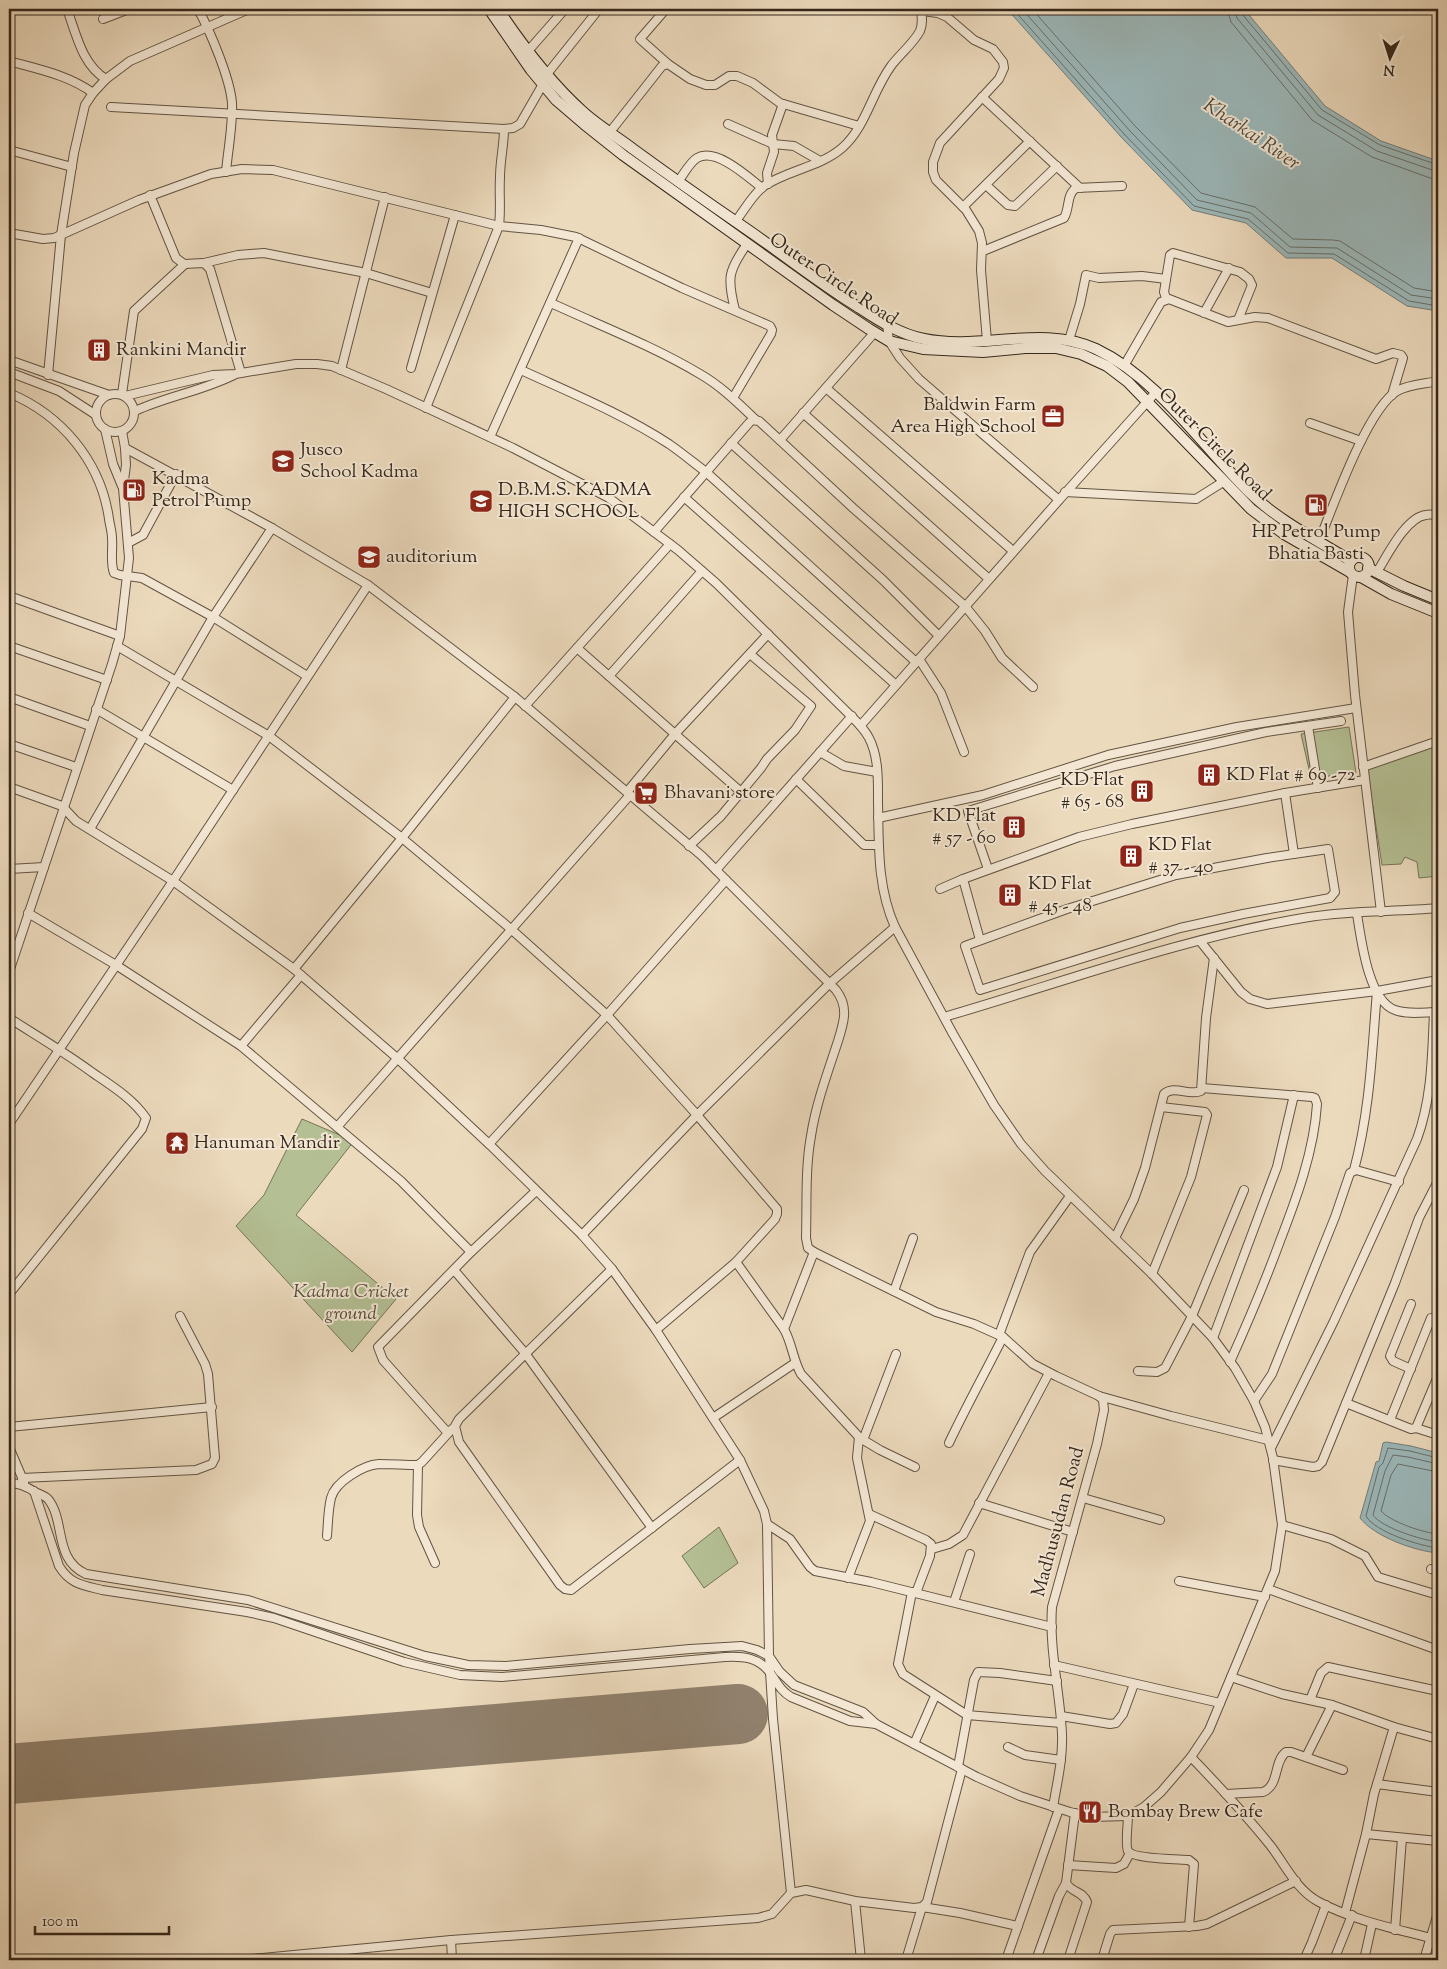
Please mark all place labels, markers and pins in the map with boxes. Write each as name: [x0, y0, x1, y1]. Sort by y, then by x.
building icon: Rankini Mandir: [86, 337, 112, 363]
place label: Rankini Mandir: [116, 337, 246, 364]
place label: Baldwin Farm Area High School: [891, 392, 1036, 441]
office icon: Baldwin Farm Area High School: [1040, 403, 1066, 429]
place label: Jusco School Kadma: [299, 437, 419, 486]
school or university icon: Jusco School Kadma: [270, 448, 296, 474]
place label: Kadma Petrol Pump: [152, 466, 251, 515]
fuel station icon: Kadma Petrol Pump: [121, 477, 147, 503]
place label: D.B.M.S. KADMA HIGH SCHOOL: [498, 477, 653, 526]
school or university icon: D.B.M.S. KADMA HIGH SCHOOL: [468, 488, 494, 514]
fuel station icon: HP Petrol Pump Bhatia Basti: [1303, 492, 1329, 518]
place label: HP Petrol Pump Bhatia Basti: [1251, 519, 1381, 568]
school or university icon: auditorium: [356, 544, 382, 570]
place label: auditorium: [386, 544, 478, 571]
building icon: KD Flat # 69 -72: [1196, 762, 1222, 788]
place label: KD Flat # 69 -72: [1226, 762, 1355, 789]
place label: KD Flat # 65 - 68: [1060, 767, 1124, 816]
building icon: KD Flat # 65 - 68: [1129, 778, 1155, 804]
supermarket icon: Bhavani store: [633, 780, 659, 806]
place label: Bhavani store: [664, 780, 775, 807]
place label: KD Flat # 57 - 60: [932, 803, 996, 852]
building icon: KD Flat # 57 - 60: [1001, 814, 1027, 840]
place label: KD Flat # 37 - 40: [1148, 832, 1213, 881]
building icon: KD Flat # 37 - 40: [1118, 843, 1144, 869]
place label: KD Flat # 45 - 48: [1028, 871, 1092, 920]
building icon: KD Flat # 45 - 48: [997, 882, 1023, 908]
temple icon: Hanuman Mandir: [164, 1130, 190, 1156]
place label: Hanuman Mandir: [194, 1130, 340, 1157]
restaurant icon: Bombay Brew Cafe: [1077, 1799, 1103, 1825]
place label: Bombay Brew Cafe: [1108, 1799, 1263, 1826]

